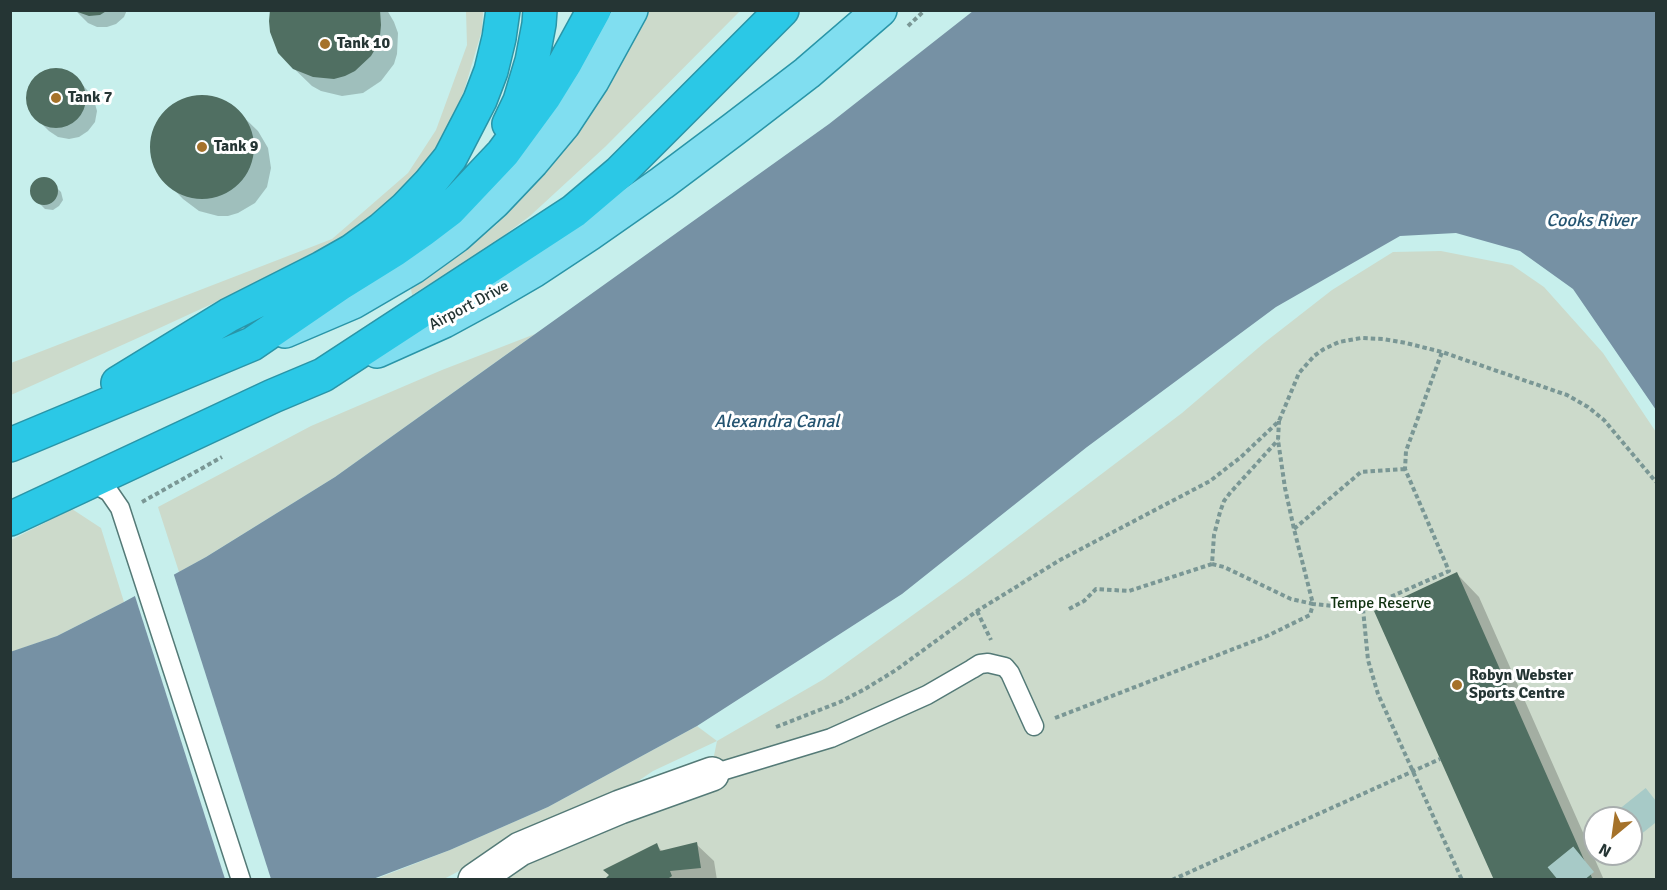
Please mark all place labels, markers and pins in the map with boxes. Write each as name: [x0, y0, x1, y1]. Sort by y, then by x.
place label: Tank 10: [337, 34, 390, 54]
marker: Tank 10: [318, 37, 332, 51]
place label: Tank 7: [68, 88, 113, 108]
marker: Tank 7: [49, 91, 63, 105]
place label: Tank 9: [214, 137, 259, 157]
marker: Tank 9: [195, 140, 209, 154]
place label: Robyn Webster Sports Centre: [1469, 666, 1573, 704]
marker: Robyn Webster Sports Centre: [1450, 678, 1464, 692]

